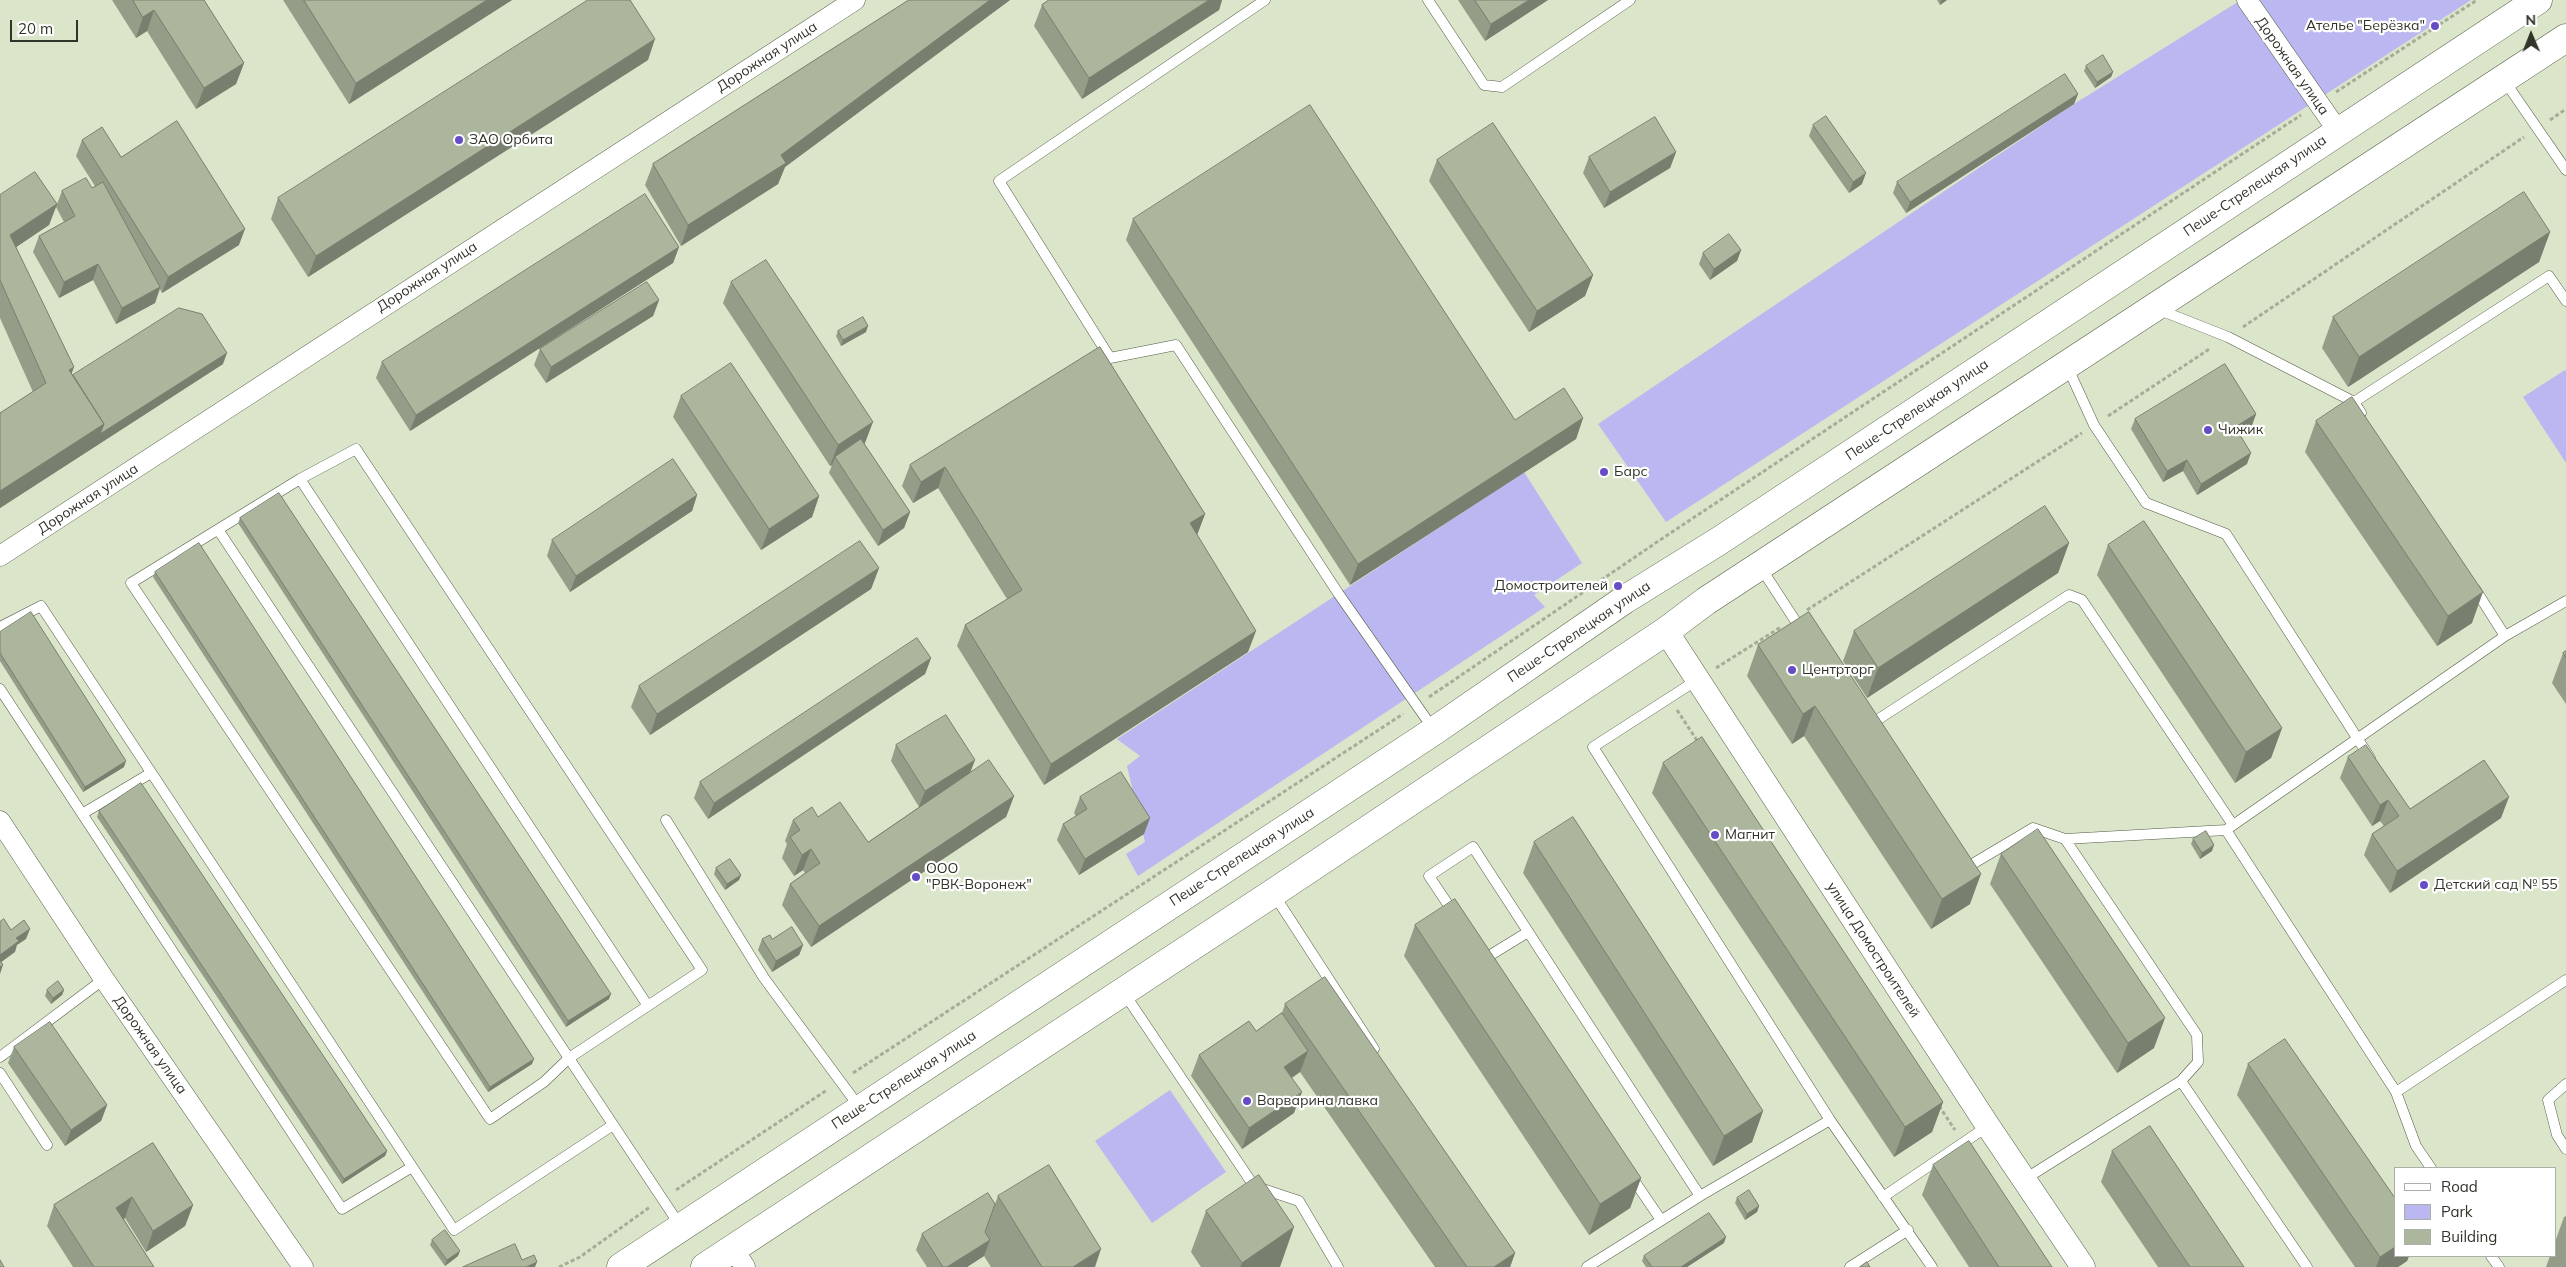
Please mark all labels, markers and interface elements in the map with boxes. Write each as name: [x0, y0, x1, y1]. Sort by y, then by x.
scale bar: [12, 10, 80, 42]
north arrow: [2506, 10, 2556, 60]
text: N: [2525, 11, 2536, 29]
street label: Дорожная улица: [2252, 14, 2332, 118]
street label: Дорожная улица: [714, 18, 820, 96]
place label: Ателье "Берёзка": [2306, 18, 2425, 34]
text: 20 m: [18, 19, 53, 38]
marker: Ателье "Берёзка": [2429, 20, 2441, 32]
place label: ЗАО Орбита: [469, 132, 553, 148]
street label: Пеше-Стрелецкая улица: [2180, 132, 2330, 240]
marker: ЗАО Орбита: [453, 134, 465, 146]
street label: Дорожная улица: [374, 238, 480, 316]
street label: Пеше-Стрелецкая улица: [1842, 356, 1992, 464]
place label: Чижик: [2218, 422, 2263, 438]
marker: Чижик: [2202, 424, 2214, 436]
street label: Дорожная улица: [35, 460, 141, 538]
place label: Барс: [1614, 464, 1648, 480]
marker: Барс: [1598, 466, 1610, 478]
place label: Домостроителей: [1494, 578, 1608, 594]
street label: Пеше-Стрелецкая улица: [1504, 578, 1654, 686]
marker: Домостроителей: [1612, 580, 1624, 592]
place label: Центрторг: [1802, 662, 1874, 678]
marker: Центрторг: [1786, 664, 1798, 676]
street label: Пеше-Стрелецкая улица: [1167, 804, 1317, 910]
place label: Магнит: [1725, 827, 1775, 843]
marker: Магнит: [1709, 829, 1721, 841]
place label: ООО "РВК-Воронеж": [926, 861, 1032, 894]
marker: ООО "РВК-Воронеж": [910, 871, 922, 883]
place label: Детский сад № 55: [2434, 877, 2558, 893]
street label: улица Домостроителей: [1823, 879, 1923, 1021]
marker: Детский сад № 55: [2418, 879, 2430, 891]
street label: Дорожная улица: [110, 993, 190, 1097]
street label: Пеше-Стрелецкая улица: [829, 1027, 979, 1133]
place label: Варварина лавка: [1257, 1093, 1378, 1109]
marker: Варварина лавка: [1241, 1095, 1253, 1107]
legend: [2394, 1167, 2556, 1257]
text: Road: [2441, 1177, 2478, 1196]
text: Park: [2441, 1202, 2473, 1221]
text: Building: [2441, 1227, 2497, 1246]

